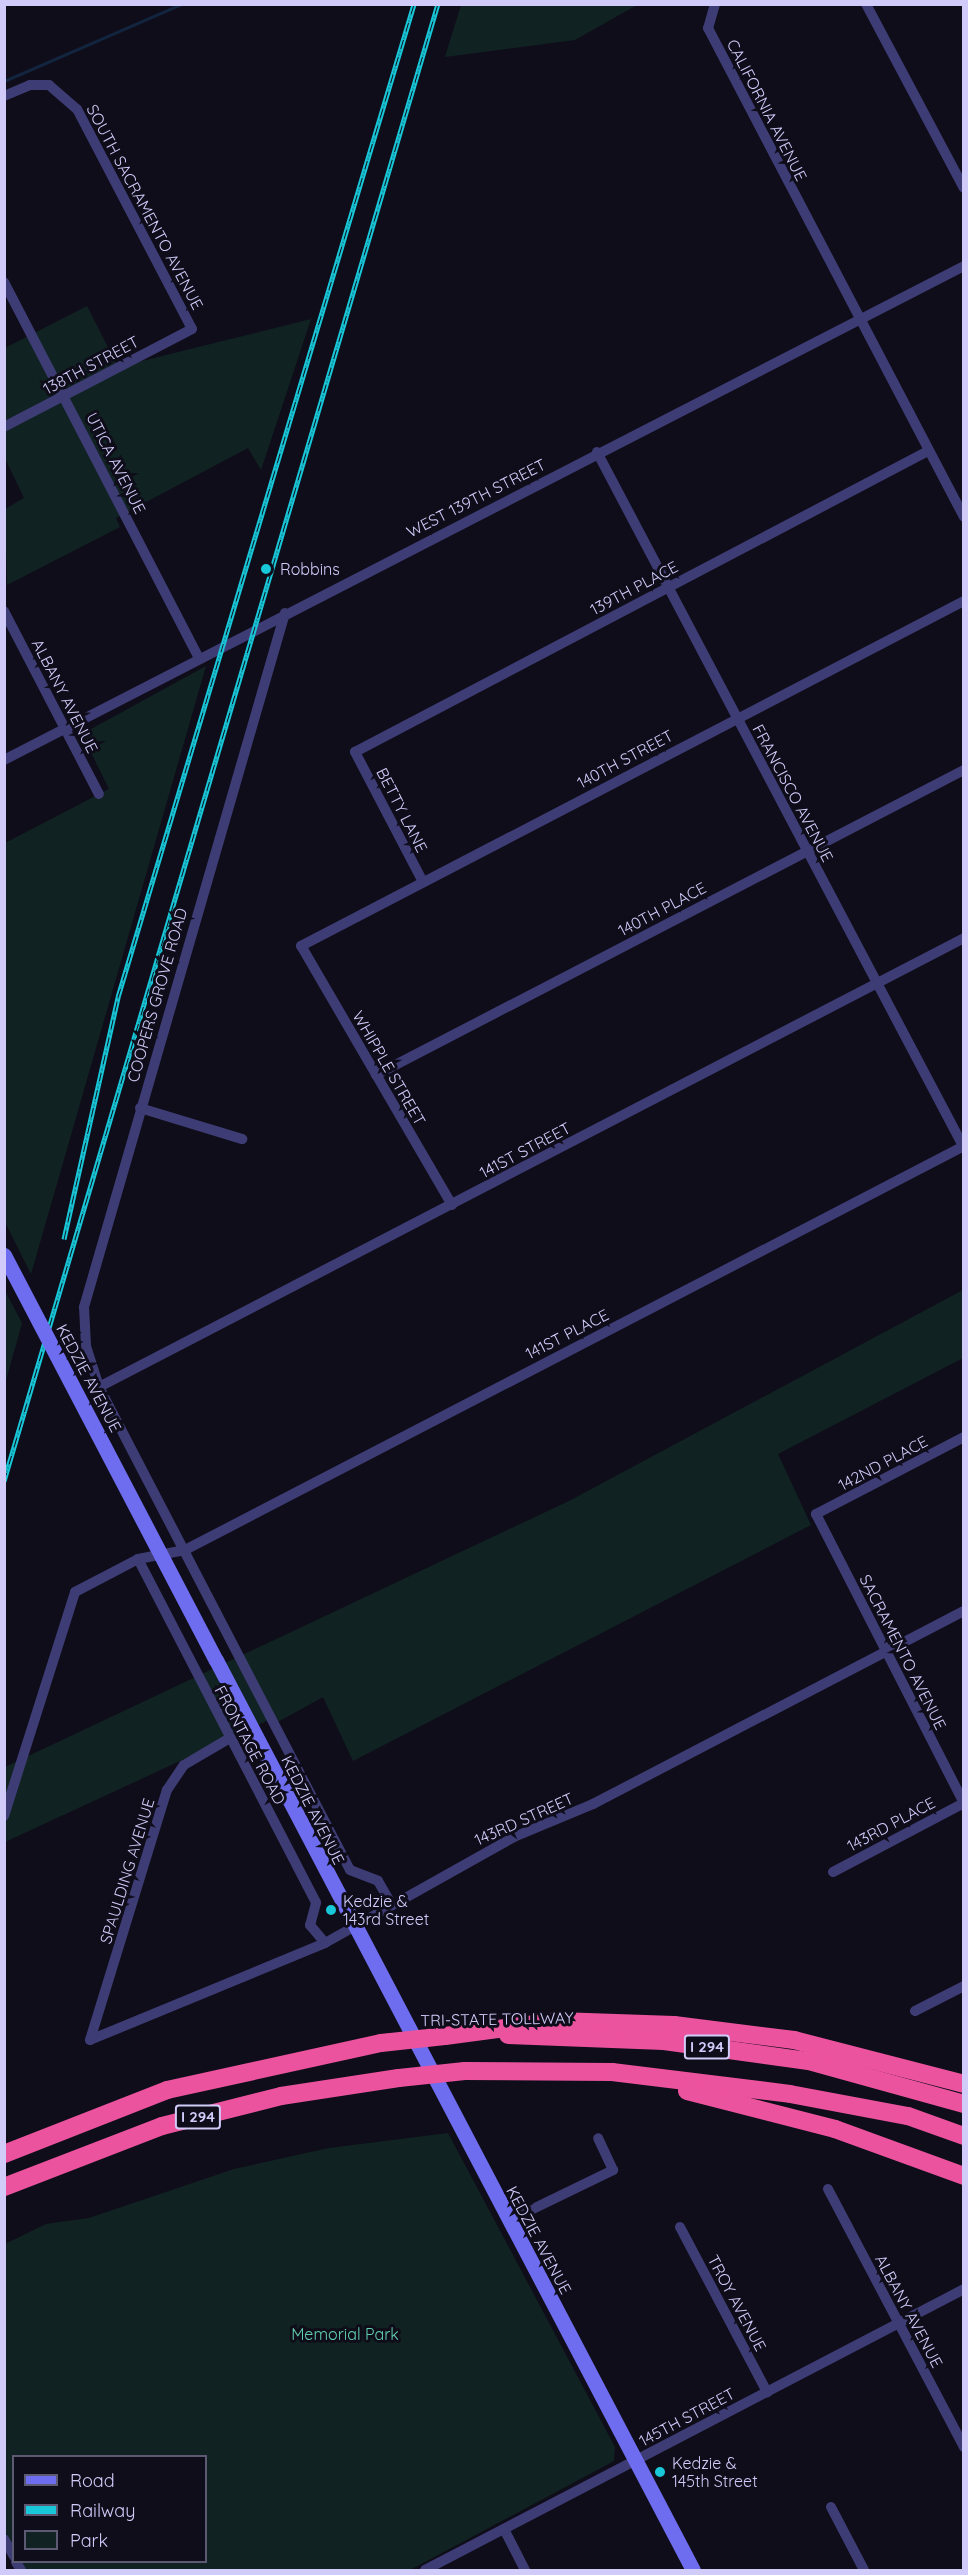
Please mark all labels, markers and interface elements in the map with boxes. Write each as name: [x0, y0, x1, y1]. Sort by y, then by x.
street label: CALIFORNIA AVENUE: [723, 36, 811, 184]
street label: SOUTH SACRAMENTO AVENUE: [83, 101, 207, 313]
street label: 138TH STREET: [40, 332, 142, 398]
street label: UTICA AVENUE: [82, 409, 150, 517]
street label: WEST 139TH STREET: [403, 455, 549, 541]
street label: 139TH PLACE: [587, 557, 681, 619]
place label: Robbins: [280, 559, 340, 579]
marker: Robbins: [257, 560, 275, 578]
street label: ALBANY AVENUE: [28, 636, 102, 756]
street label: FRANCISCO AVENUE: [749, 721, 837, 865]
street label: 140TH STREET: [574, 726, 676, 792]
street label: BETTY LANE: [372, 764, 432, 856]
street label: 140TH PLACE: [615, 878, 709, 940]
street label: COOPERS GROVE ROAD: [123, 906, 191, 1084]
street label: WHIPPLE STREET: [348, 1007, 430, 1129]
street label: 141ST STREET: [476, 1118, 574, 1182]
street label: 141ST PLACE: [522, 1305, 612, 1363]
street label: KEDZIE AVENUE: [52, 1321, 126, 1435]
street label: 142ND PLACE: [835, 1431, 931, 1495]
street label: SACRAMENTO AVENUE: [856, 1571, 950, 1733]
street label: FRONTAGE ROAD: [211, 1682, 289, 1808]
street label: KEDZIE AVENUE: [277, 1752, 349, 1868]
street label: 143RD STREET: [472, 1789, 576, 1849]
street label: 143RD PLACE: [844, 1793, 938, 1855]
street label: SPAULDING AVENUE: [96, 1796, 158, 1946]
place label: Kedzie & 143rd Street: [343, 1891, 429, 1929]
marker: Kedzie & 143rd Street: [324, 1903, 338, 1917]
street label: TRI-STATE TOLLWAY: [420, 2008, 574, 2030]
road number: I 294: [683, 2035, 731, 2059]
road number: I 294: [174, 2105, 222, 2129]
street label: KEDZIE AVENUE: [502, 2183, 576, 2297]
street label: ALBANY AVENUE: [871, 2251, 947, 2371]
street label: TROY AVENUE: [704, 2252, 770, 2354]
park label: Memorial Park: [291, 2324, 399, 2344]
street label: 145TH STREET: [636, 2384, 738, 2450]
place label: Kedzie & 145th Street: [672, 2453, 758, 2491]
legend: [12, 2455, 207, 2563]
marker: Kedzie & 145th Street: [653, 2465, 667, 2479]
text: Road: [70, 2469, 115, 2492]
text: Railway: [70, 2499, 136, 2522]
text: Park: [70, 2529, 108, 2552]

